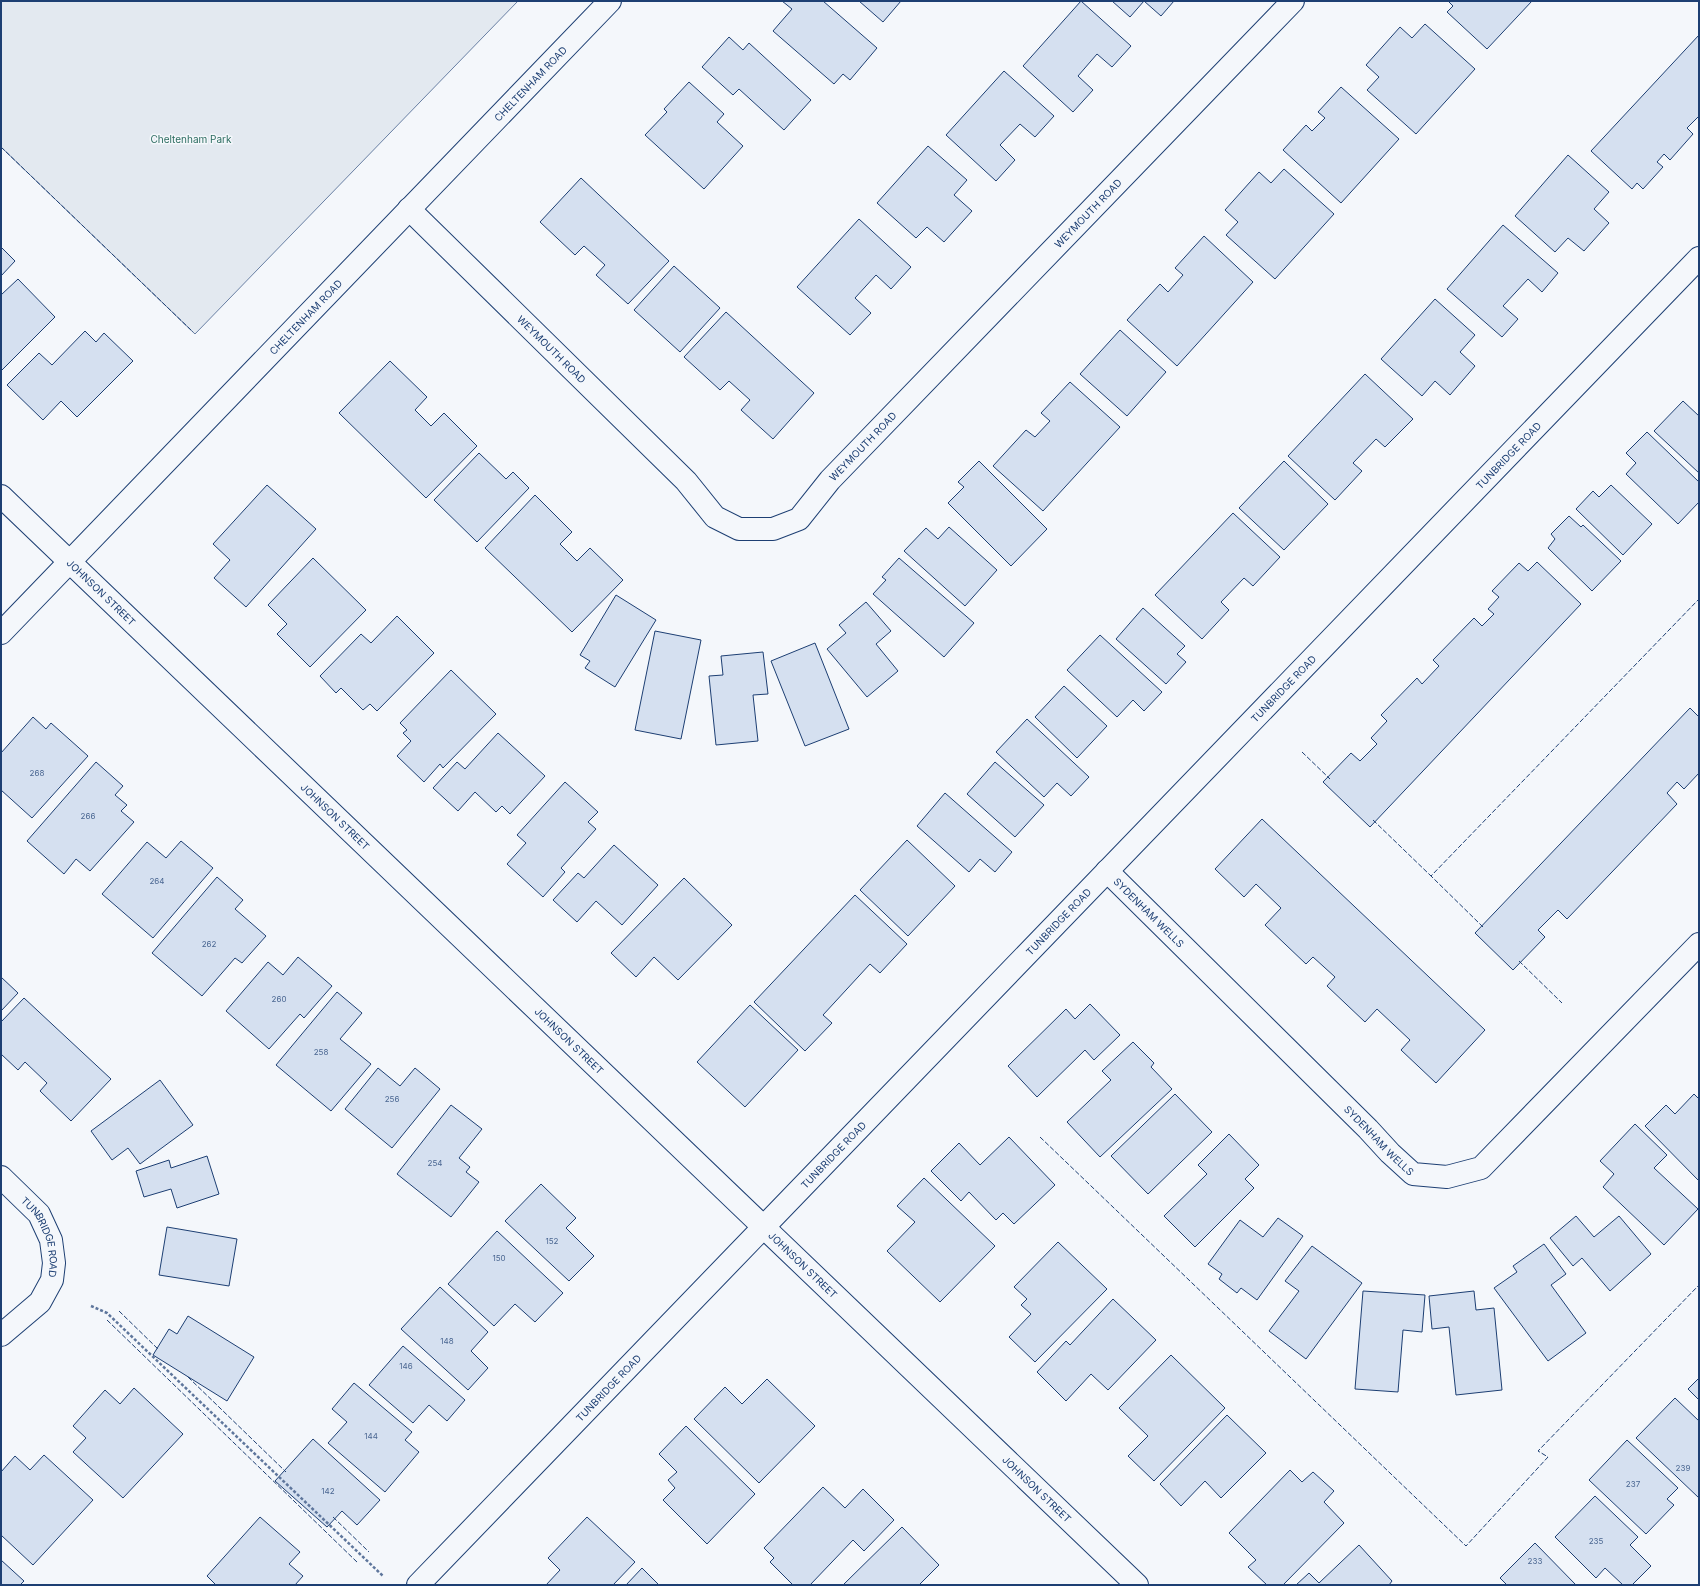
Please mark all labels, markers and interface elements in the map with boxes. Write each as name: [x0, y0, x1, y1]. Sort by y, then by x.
street label: CHELTENHAM ROAD: [492, 44, 569, 124]
park label: Cheltenham Park: [150, 133, 232, 145]
street label: WEYMOUTH ROAD: [1052, 176, 1124, 250]
street label: CHELTENHAM ROAD: [267, 277, 344, 357]
street label: WEYMOUTH ROAD: [515, 313, 589, 385]
street label: WEYMOUTH ROAD: [827, 409, 899, 483]
street label: TUNBRIDGE ROAD: [1473, 419, 1543, 491]
street label: JOHNSON STREET: [64, 557, 138, 628]
street label: TUNBRIDGE ROAD: [1248, 653, 1318, 725]
house number: 268: [30, 768, 44, 778]
street label: JOHNSON STREET: [298, 781, 372, 852]
house number: 266: [81, 811, 95, 821]
street label: SYDENHAM WELLS: [1111, 875, 1187, 950]
house number: 264: [149, 876, 165, 886]
street label: TUNBRIDGE ROAD: [1023, 886, 1093, 958]
house number: 262: [202, 939, 216, 949]
house number: 260: [272, 994, 286, 1004]
street label: JOHNSON STREET: [532, 1005, 606, 1076]
house number: 258: [314, 1047, 328, 1057]
house number: 256: [385, 1094, 399, 1104]
street label: SYDENHAM WELLS: [1342, 1103, 1416, 1178]
street label: TUNBRIDGE ROAD: [798, 1119, 868, 1191]
house number: 254: [428, 1158, 442, 1168]
street label: TUNBRIDGE ROAD: [19, 1194, 60, 1278]
street label: JOHNSON STREET: [766, 1229, 840, 1301]
house number: 152: [546, 1236, 559, 1246]
house number: 150: [492, 1253, 506, 1263]
house number: 148: [440, 1336, 454, 1346]
street label: TUNBRIDGE ROAD: [573, 1352, 643, 1424]
house number: 146: [399, 1361, 413, 1371]
house number: 144: [364, 1431, 378, 1441]
street label: JOHNSON STREET: [1000, 1453, 1074, 1525]
house number: 239: [1676, 1463, 1690, 1473]
house number: 237: [1626, 1479, 1641, 1489]
house number: 142: [321, 1486, 335, 1496]
house number: 235: [1589, 1536, 1603, 1546]
house number: 233: [1528, 1556, 1542, 1566]

